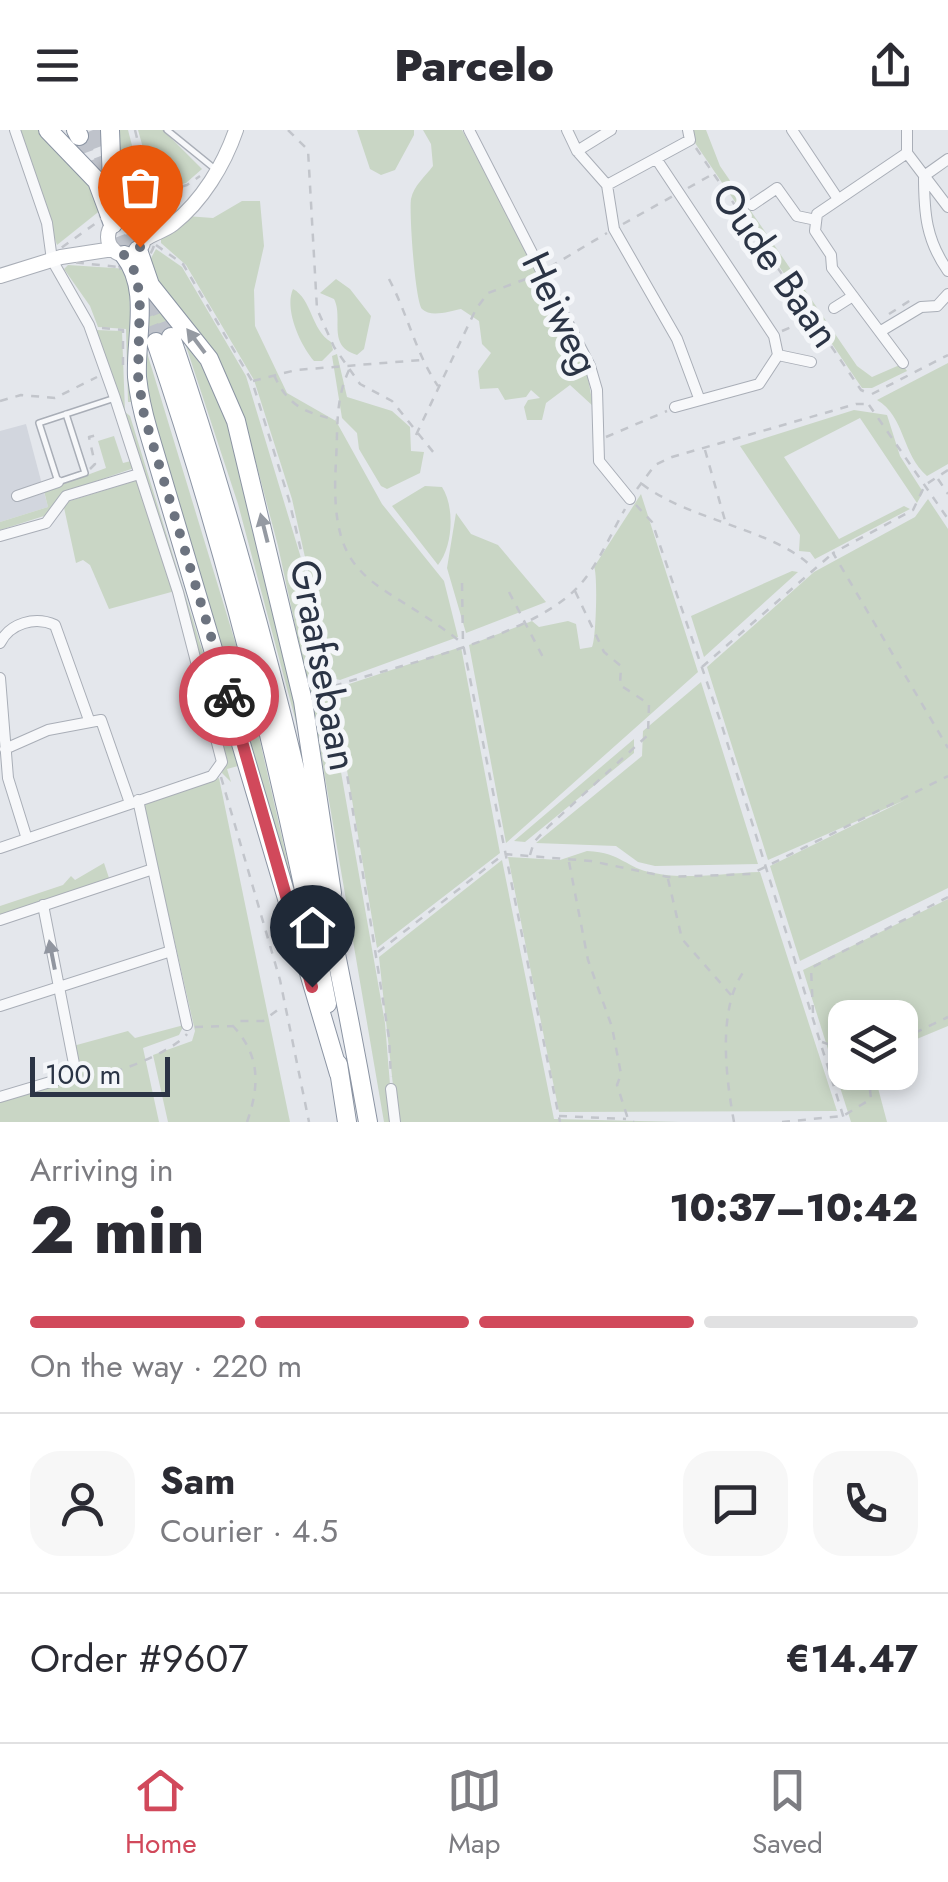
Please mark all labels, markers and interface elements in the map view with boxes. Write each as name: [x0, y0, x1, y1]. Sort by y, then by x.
text: Parcelo: [394, 33, 554, 98]
icon: menu: [30, 38, 85, 93]
icon: share: [863, 38, 918, 93]
pin: [98, 145, 183, 248]
icon: bag: [113, 160, 168, 215]
street label: Oude Baan: [698, 171, 854, 359]
street label: Heiweg: [507, 242, 615, 384]
one-way arrow: [186, 328, 206, 354]
one-way arrow: [256, 512, 271, 543]
street label: Graafsebaan: [275, 555, 373, 775]
courier: [179, 646, 279, 746]
icon: bike: [202, 669, 257, 724]
pin: [270, 885, 355, 988]
icon: home: [285, 900, 340, 955]
one-way arrow: [44, 939, 60, 970]
map controls: [828, 1000, 918, 1090]
button: layers: [828, 1000, 918, 1090]
scale bar: [30, 1052, 170, 1096]
text: 100 m: [45, 1054, 121, 1095]
text: Arriving in: [30, 1147, 174, 1193]
text: 10:37–10:42: [670, 1180, 918, 1235]
text: 2 min: [30, 1183, 205, 1277]
text: On the way · 220 m: [30, 1343, 302, 1389]
button: person: [30, 1451, 135, 1556]
button: chat: [683, 1451, 788, 1556]
button: phone: [813, 1451, 918, 1556]
text: Sam: [160, 1453, 235, 1508]
text: Courier · 4.5: [160, 1508, 338, 1554]
text: Order #9607: [30, 1631, 248, 1686]
text: €14.47: [786, 1631, 918, 1686]
tab: Home: [125, 1763, 197, 1864]
tab: Map: [447, 1763, 502, 1864]
tab: Saved: [752, 1763, 823, 1864]

